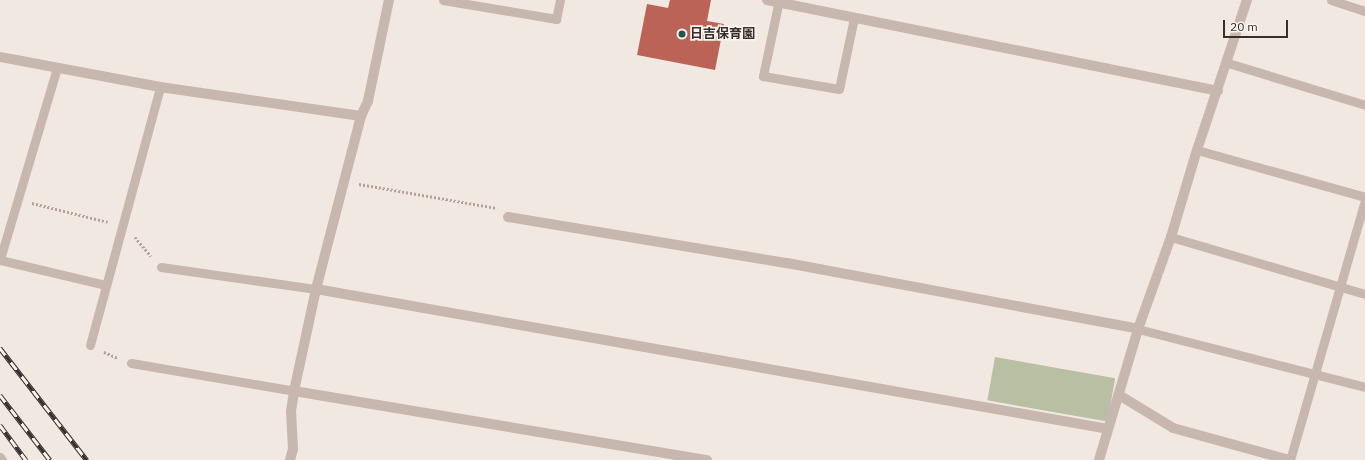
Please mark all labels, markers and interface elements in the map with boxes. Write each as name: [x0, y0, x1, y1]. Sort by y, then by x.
scale bar: [1225, 12, 1290, 38]
text: 20 m: [1230, 19, 1258, 34]
place label: 日吉保育園: [690, 26, 755, 42]
marker: 日吉保育園: [677, 29, 687, 39]

